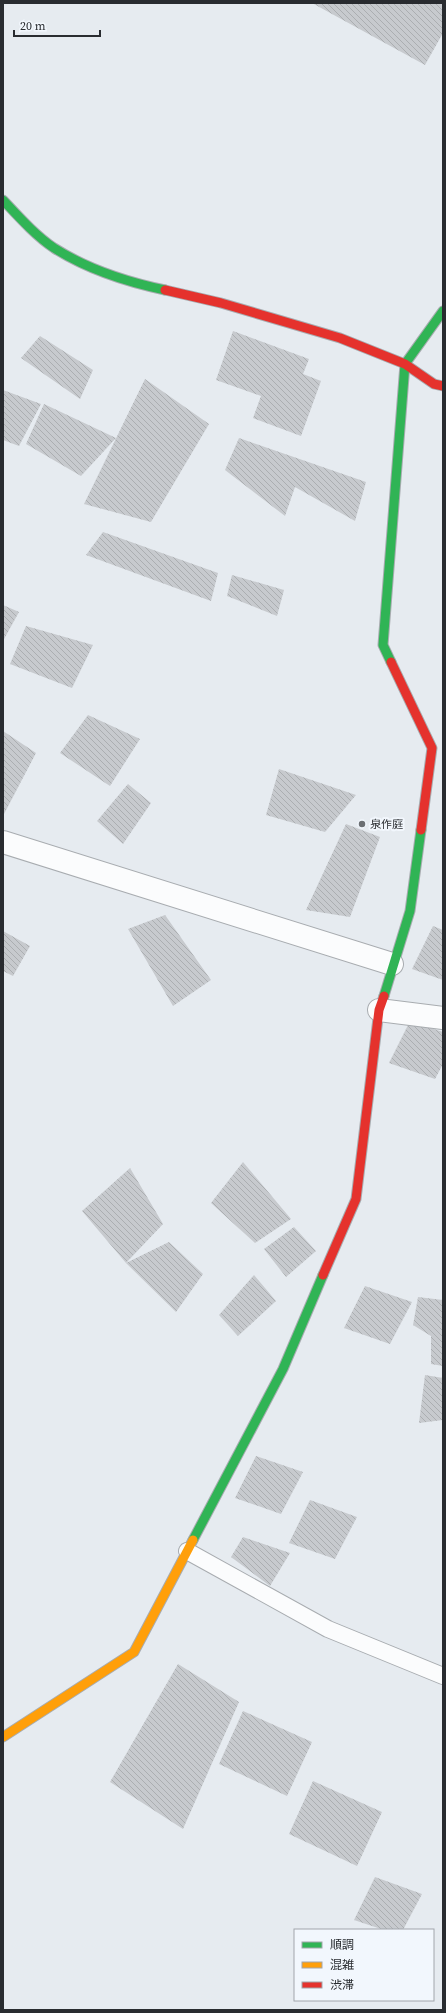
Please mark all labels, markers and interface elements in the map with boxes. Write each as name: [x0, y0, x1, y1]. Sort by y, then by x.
scale bar: [14, 12, 100, 38]
text: 20 m: [20, 18, 46, 34]
place label: 泉作庭: [370, 817, 403, 832]
marker: 泉作庭: [357, 819, 367, 829]
legend: [294, 1929, 434, 2001]
text: 順調: [330, 1937, 354, 1953]
text: 混雑: [330, 1957, 354, 1973]
text: 渋滞: [330, 1977, 354, 1993]

